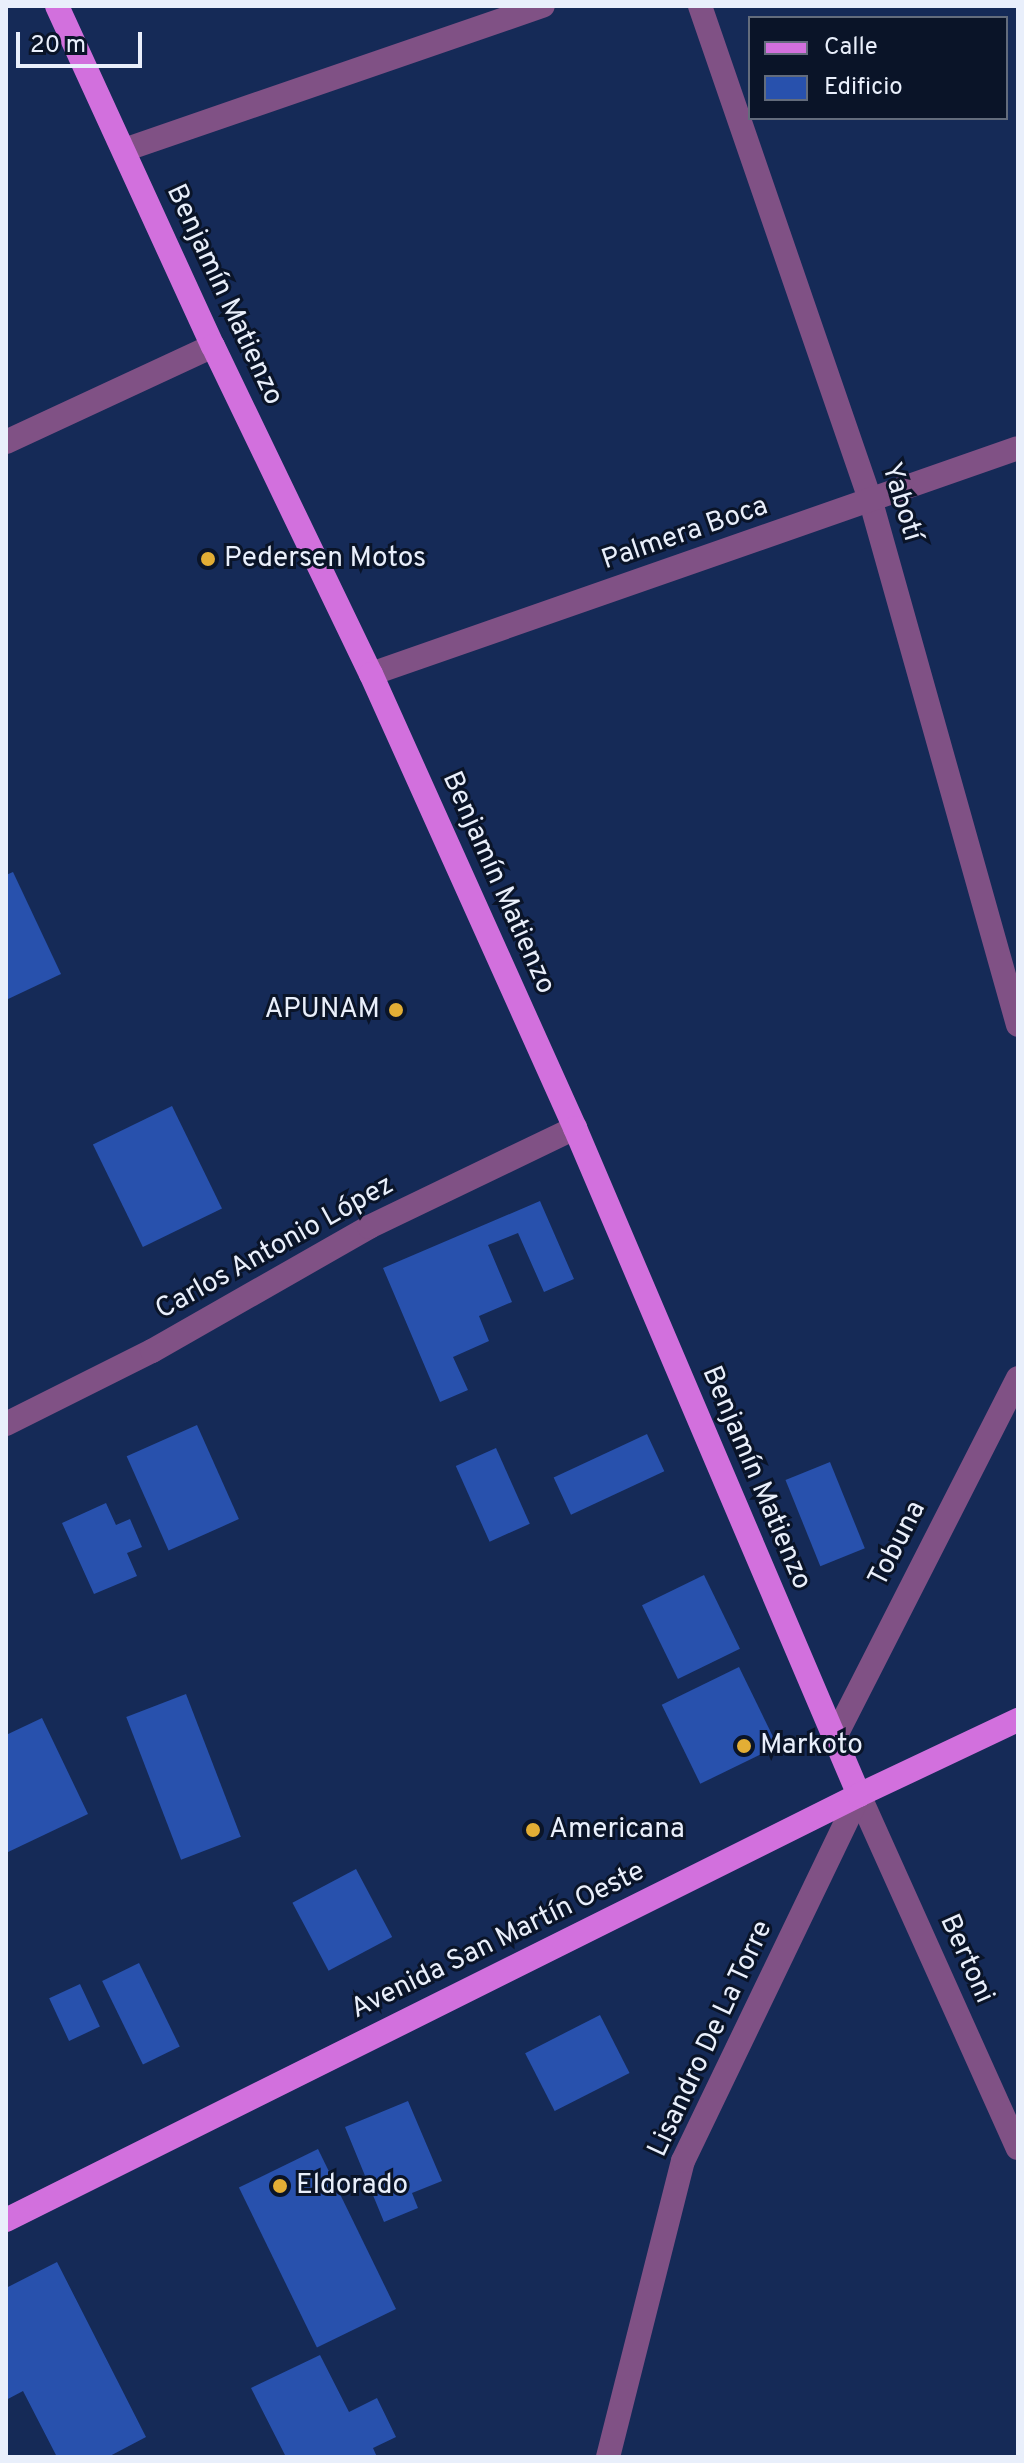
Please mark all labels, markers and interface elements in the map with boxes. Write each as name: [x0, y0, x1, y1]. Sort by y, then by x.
scale bar: [20, 16, 146, 66]
legend: [748, 16, 1008, 120]
text: 20 m: [30, 31, 86, 61]
text: Calle: [824, 33, 878, 63]
text: Edificio: [824, 73, 903, 103]
street label: Benjamín Matienzo: [158, 179, 290, 411]
street label: Yabotí: [873, 459, 929, 545]
street label: Palmera Boca: [598, 490, 772, 578]
place label: Pedersen Motos: [224, 542, 426, 576]
marker: Pedersen Motos: [199, 550, 217, 568]
street label: Benjamín Matienzo: [434, 767, 562, 999]
place label: APUNAM: [265, 993, 380, 1027]
marker: APUNAM: [387, 1001, 405, 1019]
street label: Carlos Antonio López: [150, 1168, 400, 1328]
street label: Benjamín Matienzo: [694, 1361, 818, 1595]
street label: Tobuna: [862, 1495, 934, 1593]
place label: Markoto: [760, 1729, 863, 1763]
marker: Markoto: [735, 1737, 753, 1755]
place label: Americana: [549, 1813, 685, 1847]
marker: Americana: [524, 1821, 542, 1839]
street label: Avenida San Martín Oeste: [346, 1855, 650, 2027]
street label: Bertoni: [932, 1909, 1000, 2009]
street label: Lisandro De La Torre: [641, 1915, 781, 2163]
place label: Eldorado: [296, 2169, 408, 2203]
marker: Eldorado: [271, 2177, 289, 2195]

